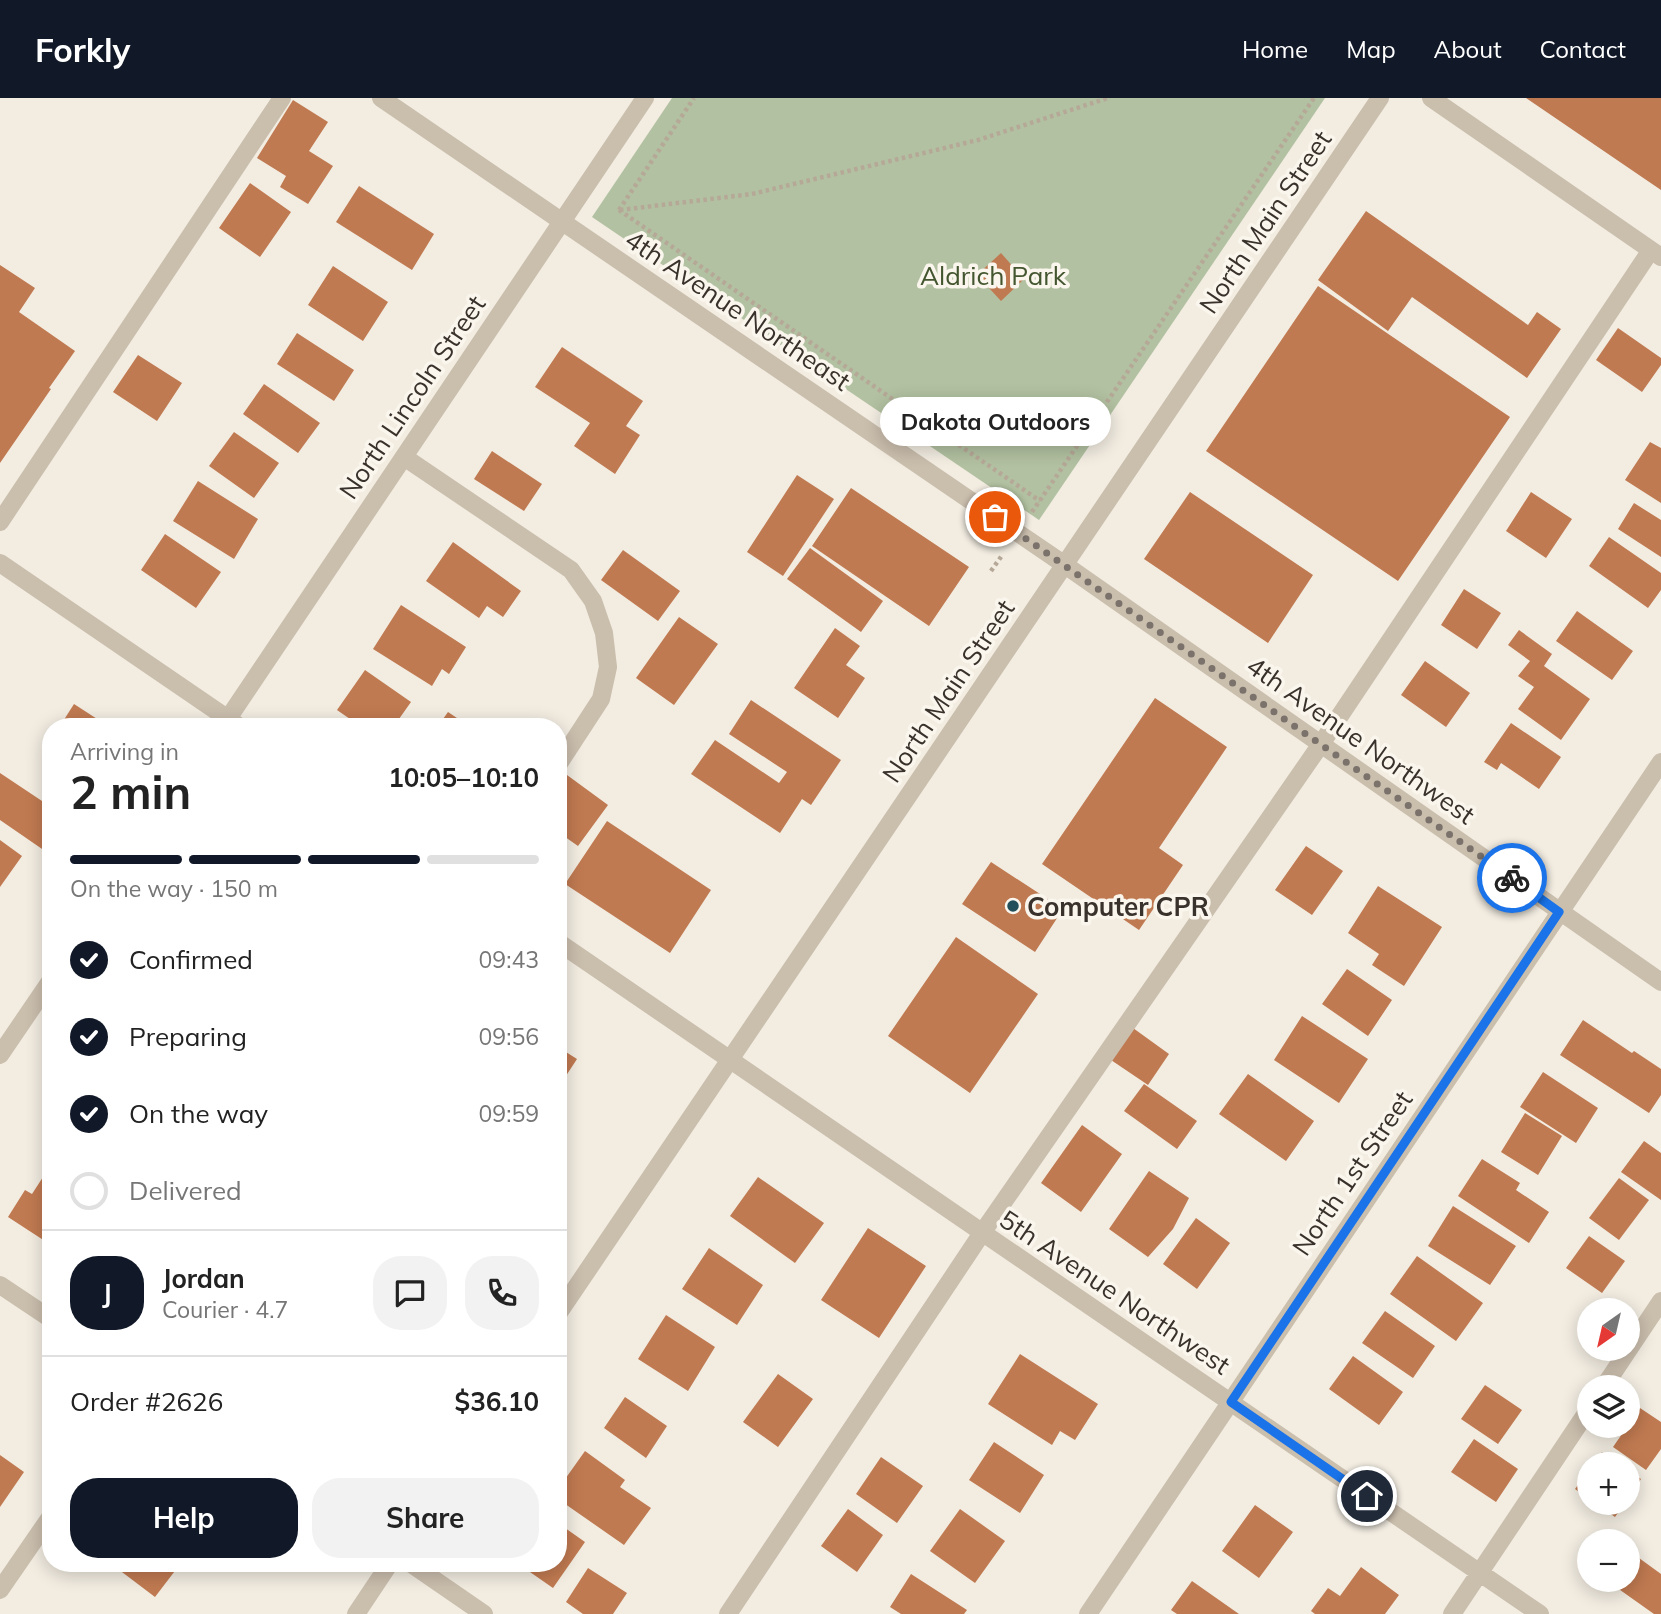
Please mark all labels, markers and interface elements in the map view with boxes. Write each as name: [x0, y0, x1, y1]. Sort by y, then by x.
text: Forkly: [35, 29, 131, 70]
text: Home: [1242, 34, 1308, 64]
text: Map: [1346, 34, 1396, 64]
text: About: [1434, 34, 1502, 64]
text: Contact: [1540, 34, 1626, 64]
street label: North Main Street: [1192, 124, 1338, 320]
street label: 4th Avenue Northeast: [619, 222, 857, 398]
park label: Aldrich Park: [920, 259, 1067, 292]
street label: North Lincoln Street: [332, 289, 492, 505]
callout: Dakota Outdoors: [880, 398, 1110, 447]
text: Dakota Outdoors: [901, 407, 1090, 436]
pin: [965, 487, 1025, 547]
icon: bag: [976, 498, 1014, 536]
street label: North Main Street: [875, 593, 1021, 789]
street label: 4th Avenue Northwest: [1241, 649, 1481, 831]
text: Arriving in: [70, 737, 179, 766]
text: 10:05–10:10: [388, 761, 539, 794]
text: 2 min: [70, 763, 191, 821]
courier: [1477, 843, 1547, 913]
icon: bike: [1493, 859, 1531, 897]
text: On the way · 150 m: [70, 874, 278, 903]
place label: Computer CPR: [1027, 890, 1209, 923]
marker: Computer CPR: [1005, 898, 1021, 914]
icon: check: [70, 941, 108, 979]
text: Confirmed: [129, 943, 253, 976]
text: 09:43: [479, 945, 539, 974]
icon: check: [70, 1018, 108, 1056]
text: Preparing: [129, 1020, 247, 1053]
text: 09:56: [479, 1022, 539, 1051]
street label: North 1st Street: [1285, 1084, 1419, 1262]
icon: check: [70, 1095, 108, 1133]
text: On the way: [129, 1097, 268, 1130]
text: 09:59: [479, 1099, 539, 1128]
text: Delivered: [129, 1174, 242, 1207]
street label: 5th Avenue Northwest: [993, 1203, 1237, 1381]
button: chat: [373, 1256, 447, 1330]
button: phone: [465, 1256, 539, 1330]
text: Jordan: [162, 1262, 245, 1295]
text: J: [102, 1277, 112, 1310]
text: Courier · 4.7: [162, 1295, 288, 1324]
north arrow: [1577, 1298, 1640, 1362]
map controls: [1577, 1298, 1640, 1592]
button: layers: [1577, 1375, 1640, 1438]
text: Order #2626: [70, 1385, 223, 1418]
text: $36.10: [455, 1385, 539, 1418]
button: +: [1577, 1452, 1640, 1515]
pin: [1337, 1466, 1397, 1526]
icon: home: [1348, 1477, 1386, 1515]
button: Help: [70, 1478, 298, 1558]
button: Share: [312, 1478, 539, 1558]
button: −: [1577, 1529, 1640, 1592]

